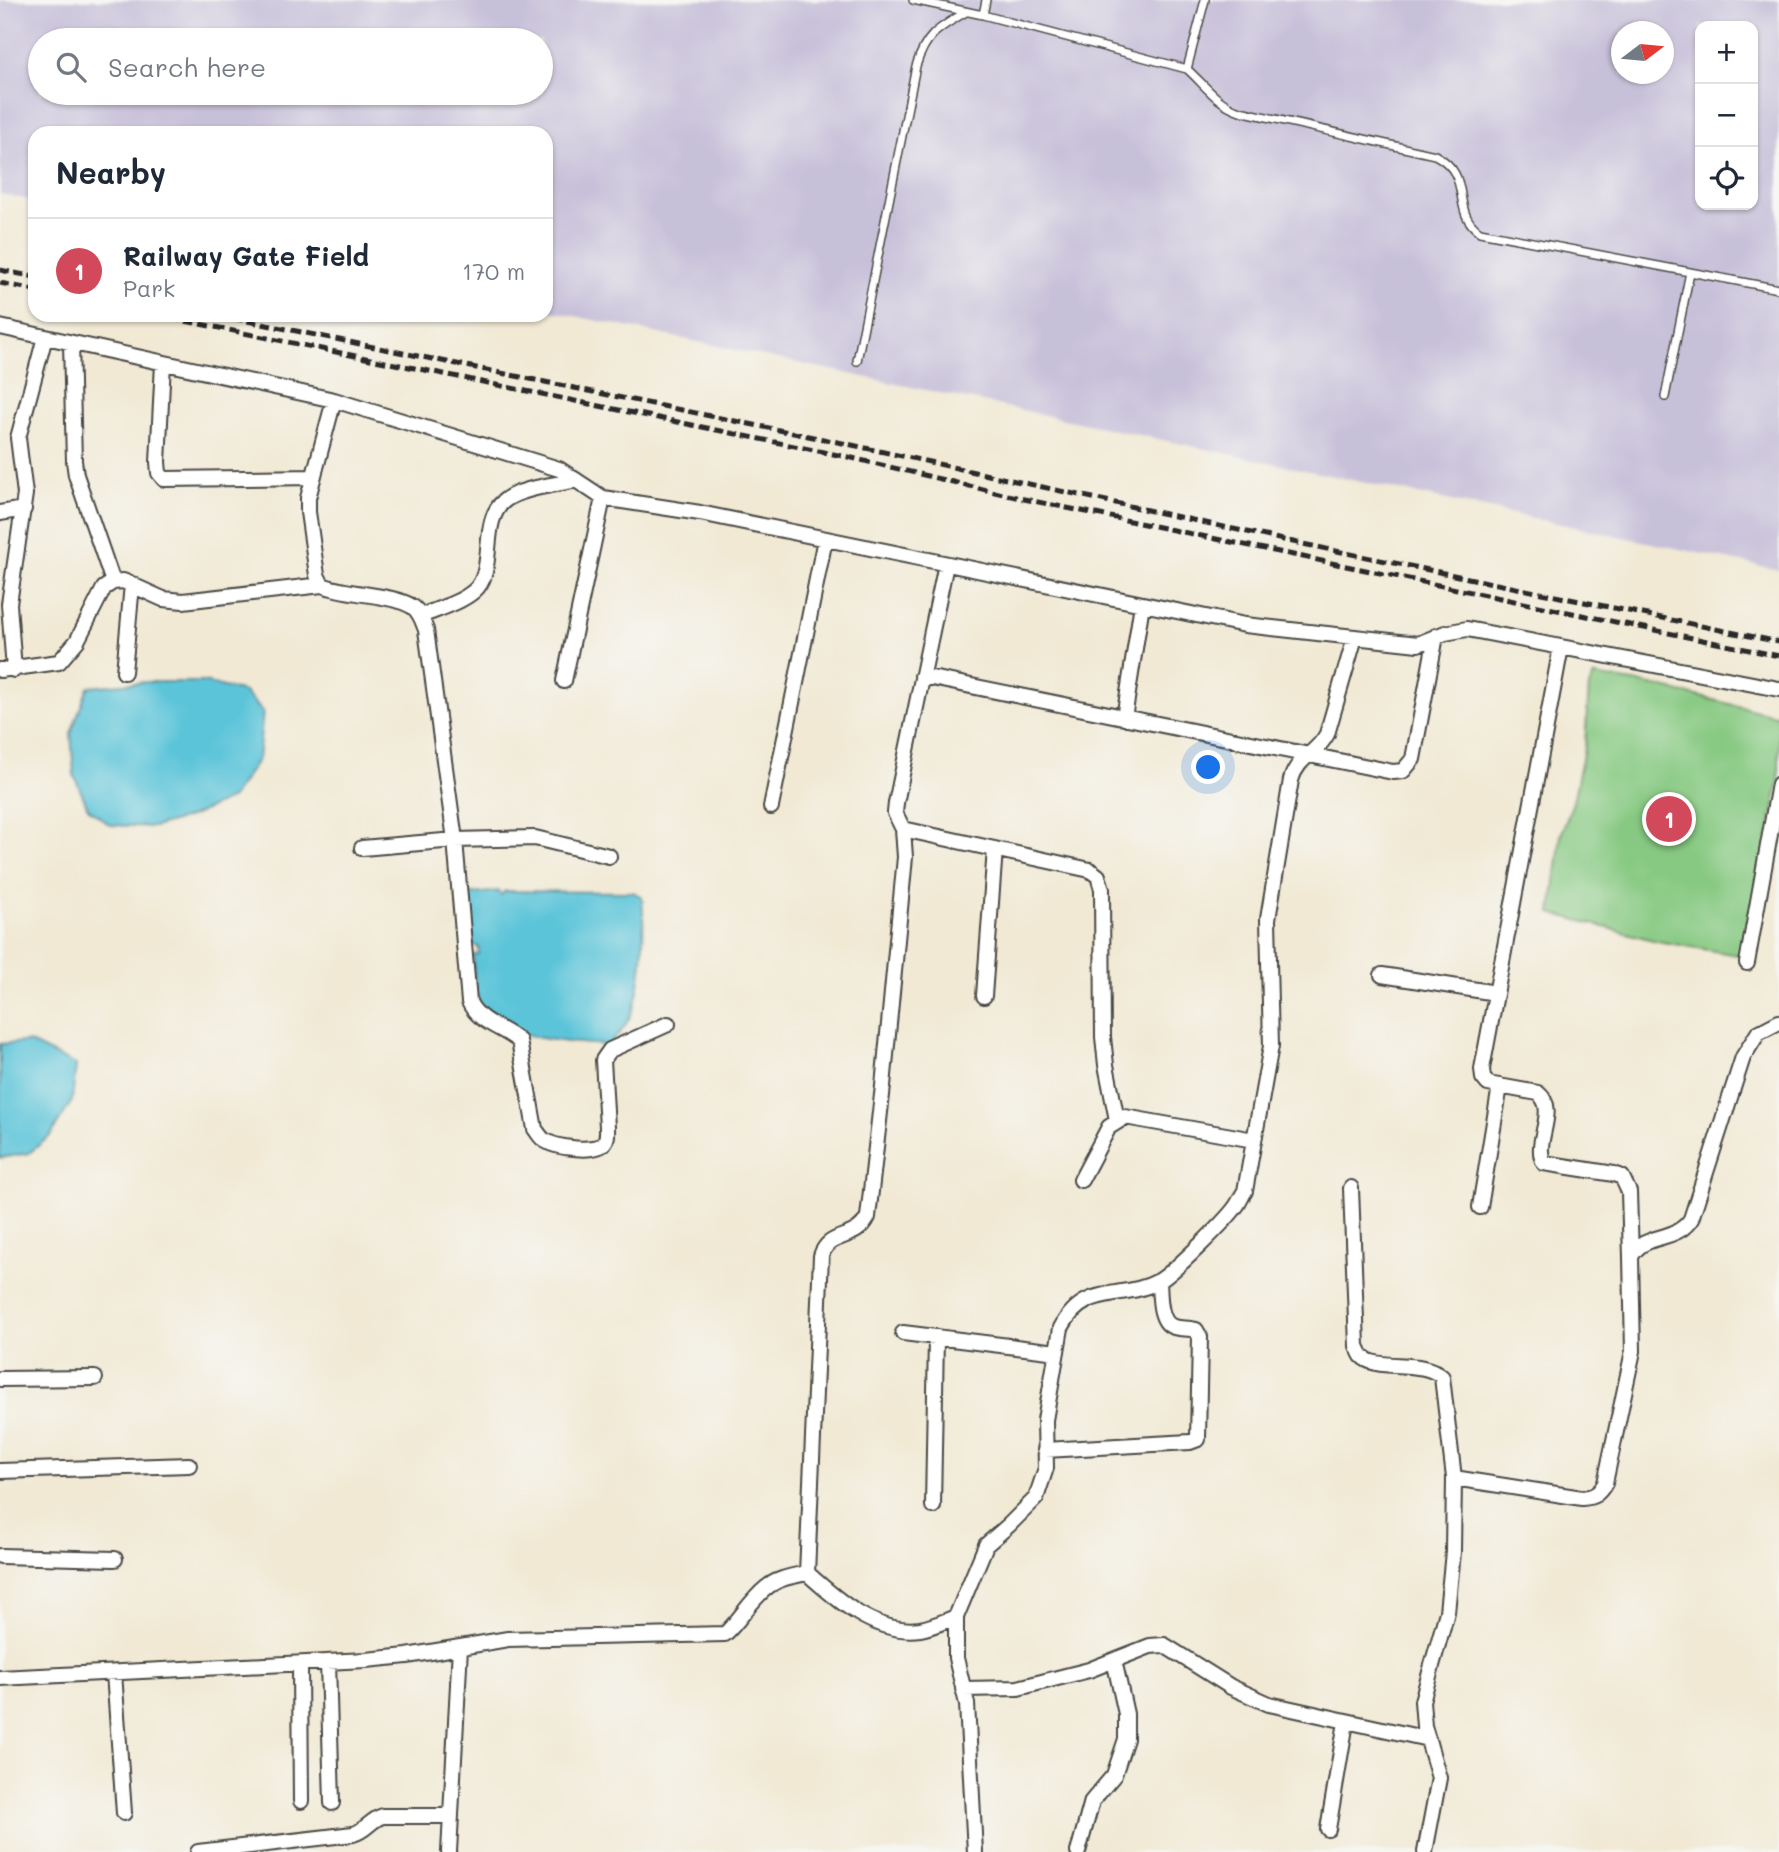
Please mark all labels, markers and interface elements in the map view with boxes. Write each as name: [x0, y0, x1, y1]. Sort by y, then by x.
north arrow: [1611, 21, 1674, 84]
map controls: [1695, 21, 1758, 210]
button: +: [1695, 21, 1758, 84]
search box: [28, 28, 553, 105]
icon: search: [52, 48, 90, 86]
text: Search here: [108, 50, 266, 84]
button: −: [1695, 84, 1758, 147]
button: locate: [1695, 147, 1758, 210]
text: Nearby: [56, 152, 166, 192]
text: Railway Gate Field: [123, 239, 369, 273]
text: 1: [74, 256, 84, 286]
text: 170 m: [462, 256, 525, 286]
text: Park: [123, 273, 175, 303]
your location: [1191, 750, 1225, 784]
pin: 1: [1646, 793, 1692, 845]

